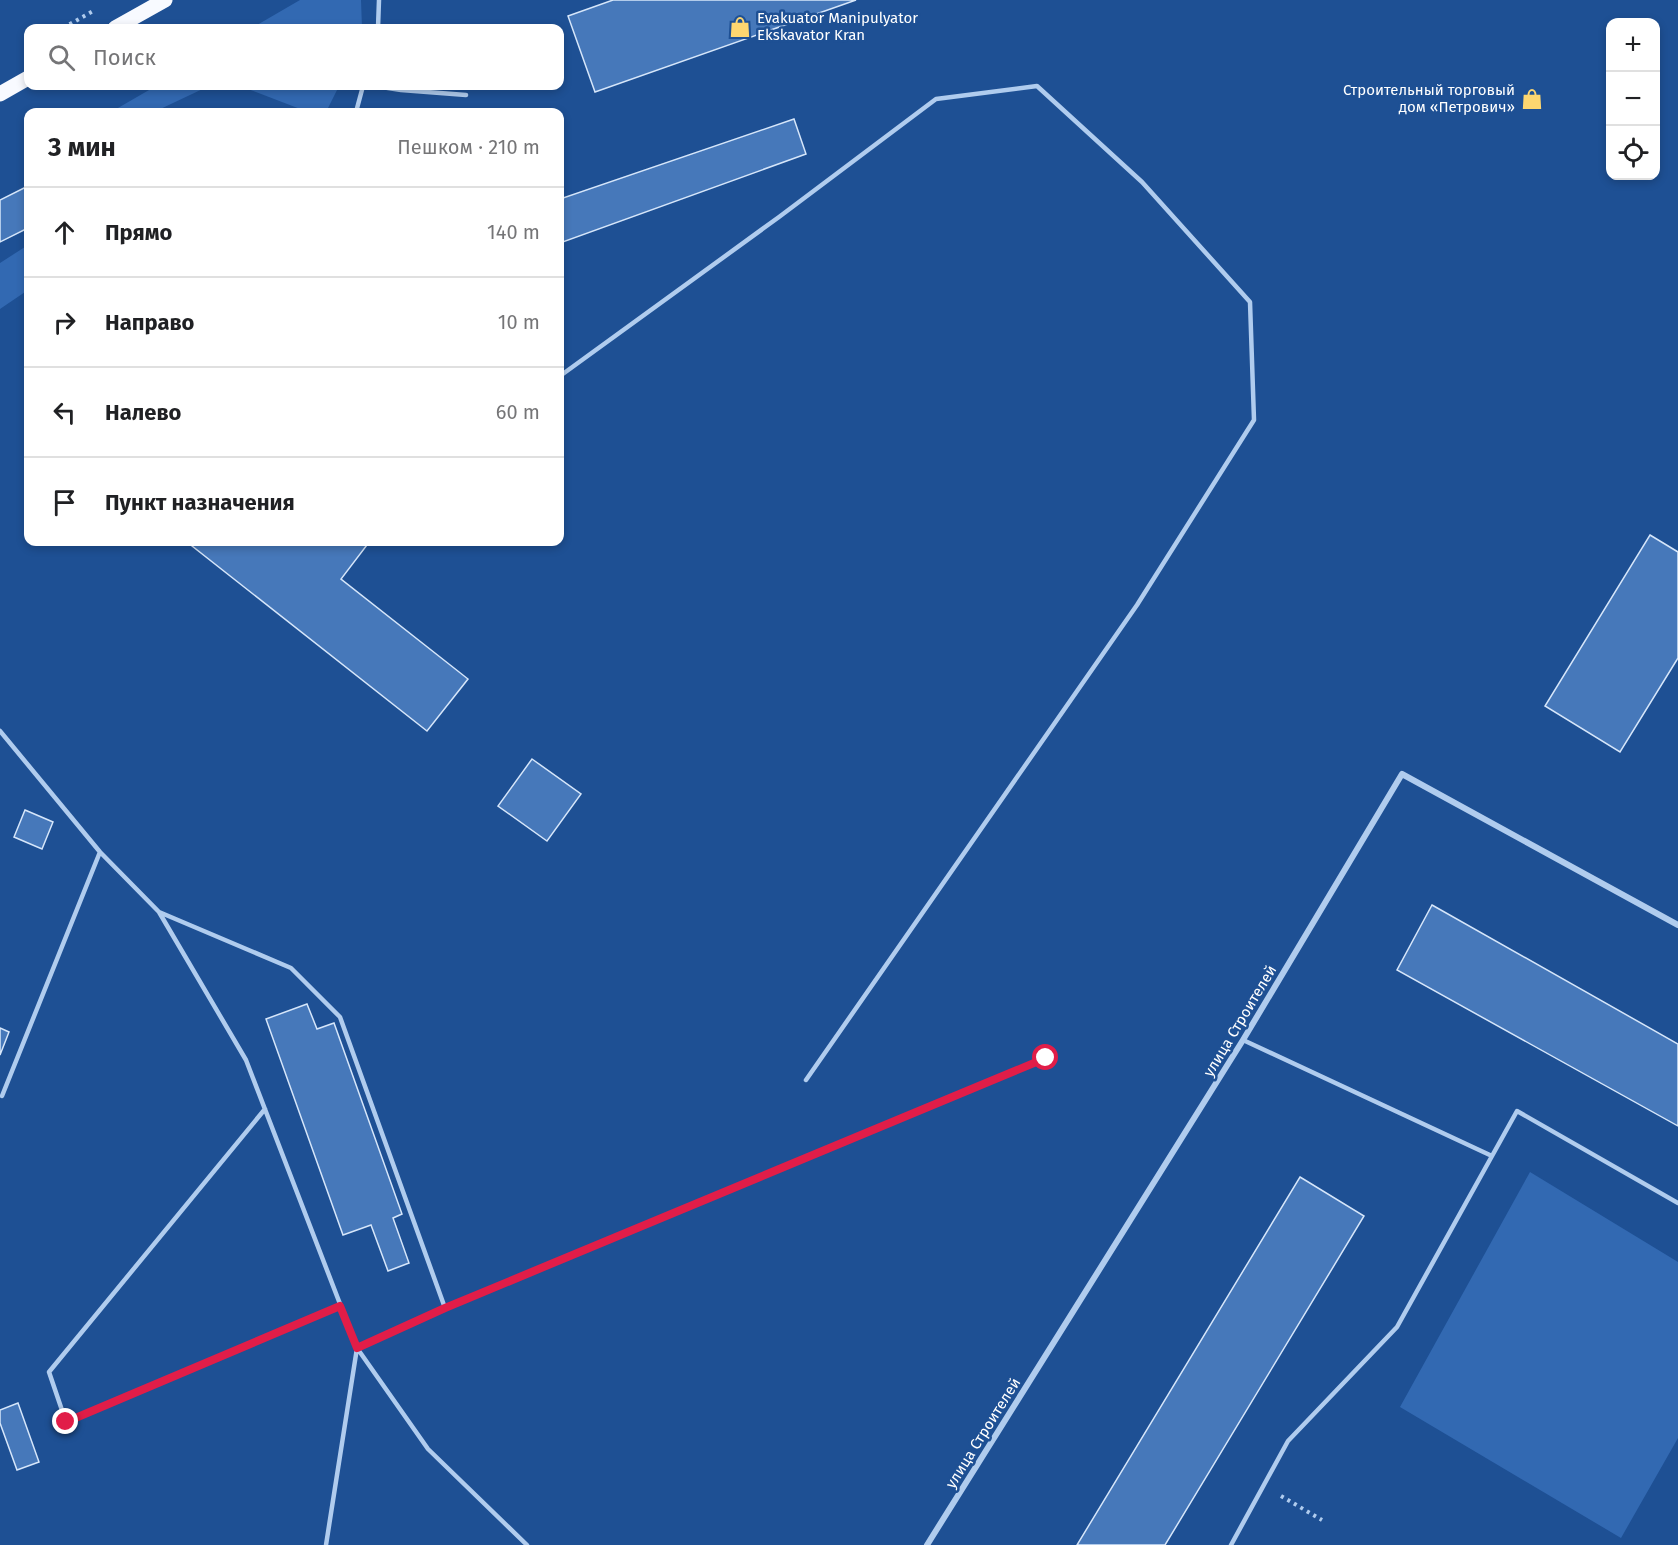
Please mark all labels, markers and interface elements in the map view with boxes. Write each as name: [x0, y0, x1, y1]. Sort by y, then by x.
place label: Evakuator Manipulyator Ekskavator Kran: [757, 9, 918, 44]
shop icon: Evakuator Manipulyator Ekskavator Kran: [728, 15, 752, 39]
map controls: [1606, 18, 1660, 180]
button: +: [1606, 18, 1660, 72]
search box: [24, 24, 564, 90]
icon: search: [45, 41, 78, 74]
text: Поиск: [93, 44, 156, 71]
button: −: [1606, 72, 1660, 126]
place label: Строительный торговый дом «Петрович»: [1343, 81, 1515, 116]
shop icon: Строительный торговый дом «Петрович»: [1520, 87, 1544, 111]
button: locate: [1606, 126, 1660, 180]
text: 3 мин: [48, 132, 116, 163]
text: Пешком · 210 m: [397, 135, 540, 159]
icon: ahead: [48, 216, 81, 249]
text: Прямо: [105, 219, 172, 246]
text: 140 m: [487, 220, 540, 244]
icon: right: [48, 306, 81, 339]
text: Направо: [105, 309, 194, 336]
text: 10 m: [498, 310, 540, 334]
icon: left: [48, 396, 81, 429]
text: Налево: [105, 399, 181, 426]
text: 60 m: [496, 400, 540, 424]
icon: arrive: [48, 486, 81, 519]
text: Пункт назначения: [105, 489, 295, 516]
street label: улица Строителей: [1200, 962, 1280, 1080]
route start: [1032, 1044, 1058, 1070]
street label: улица Строителей: [942, 1374, 1024, 1492]
route end: [52, 1408, 78, 1434]

